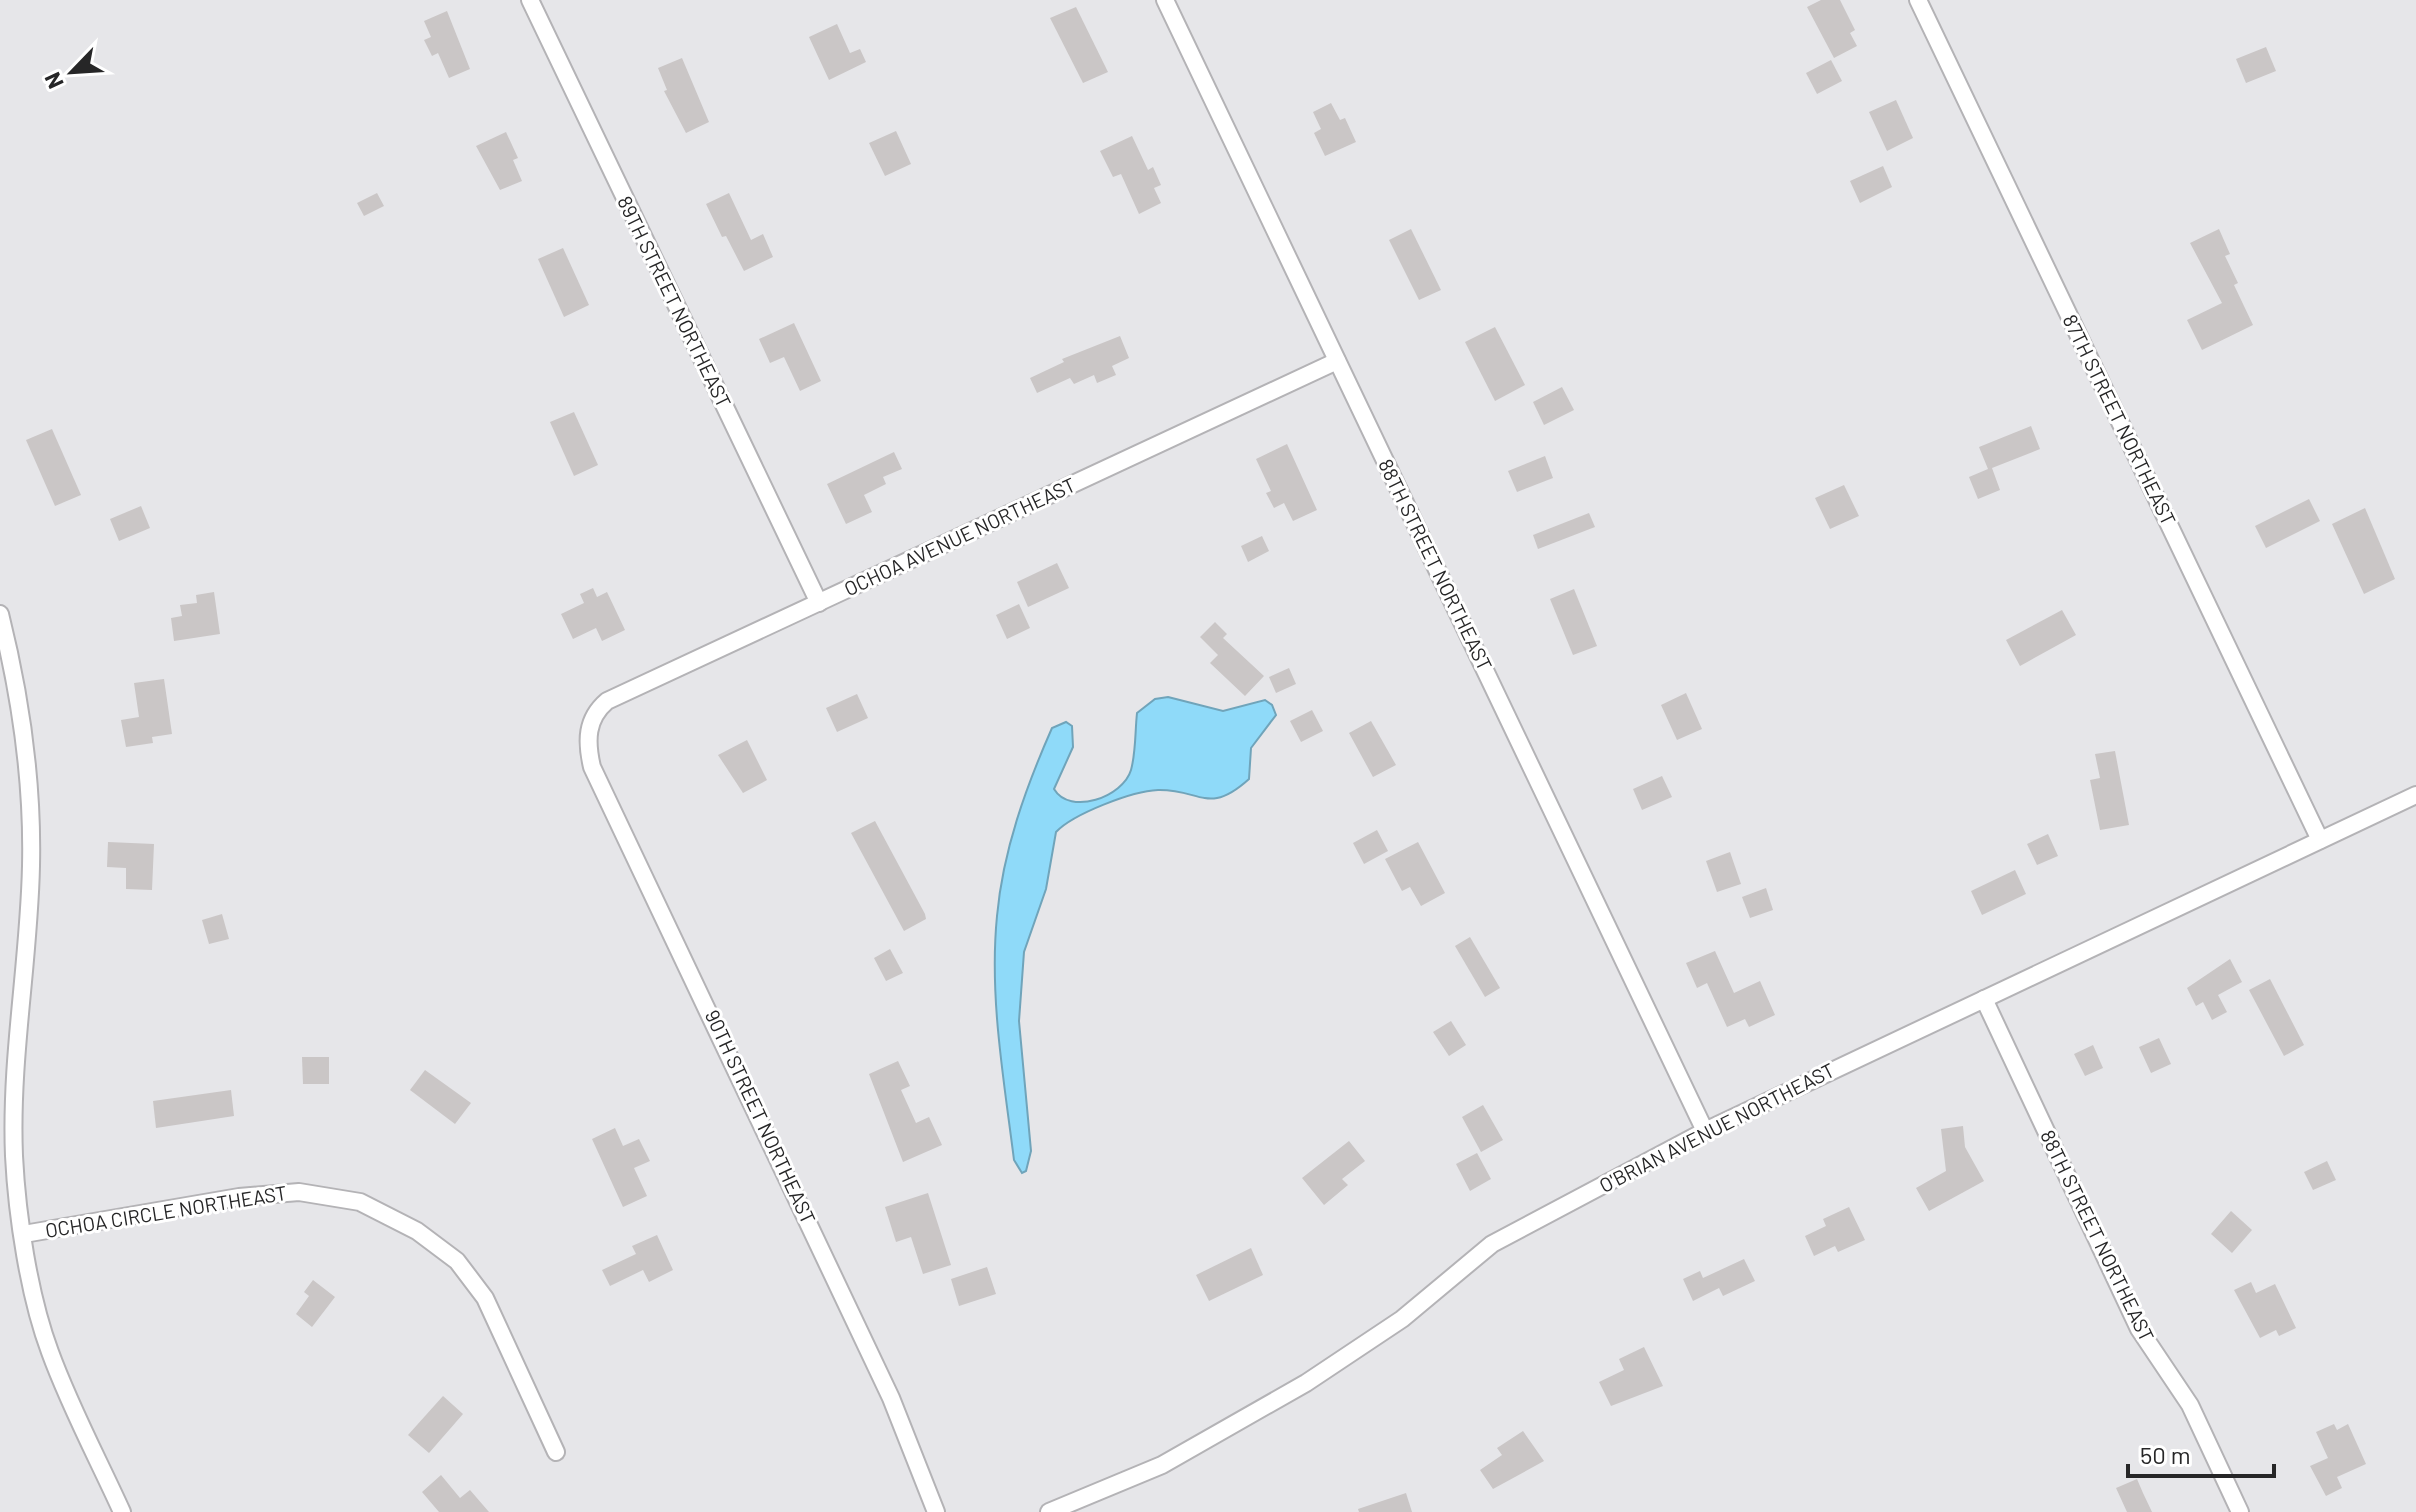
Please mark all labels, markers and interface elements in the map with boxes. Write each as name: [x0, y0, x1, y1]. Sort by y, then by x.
north arrow: [32, 32, 112, 112]
text: N: [38, 69, 68, 93]
street label: 89TH STREET NORTHEAST: [613, 192, 737, 411]
street label: 87TH STREET NORTHEAST: [2058, 310, 2181, 529]
street label: 88TH STREET NORTHEAST: [1374, 455, 1498, 674]
street label: OCHOA AVENUE NORTHEAST: [840, 472, 1079, 600]
street label: 90TH STREET NORTHEAST: [701, 1006, 821, 1227]
street label: O'BRIAN AVENUE NORTHEAST: [1595, 1057, 1838, 1197]
street label: 88TH STREET NORTHEAST: [2036, 1126, 2160, 1345]
street label: OCHOA CIRCLE NORTHEAST: [43, 1180, 288, 1242]
scale bar: [2128, 1428, 2274, 1478]
text: 50 m: [2140, 1440, 2191, 1469]

